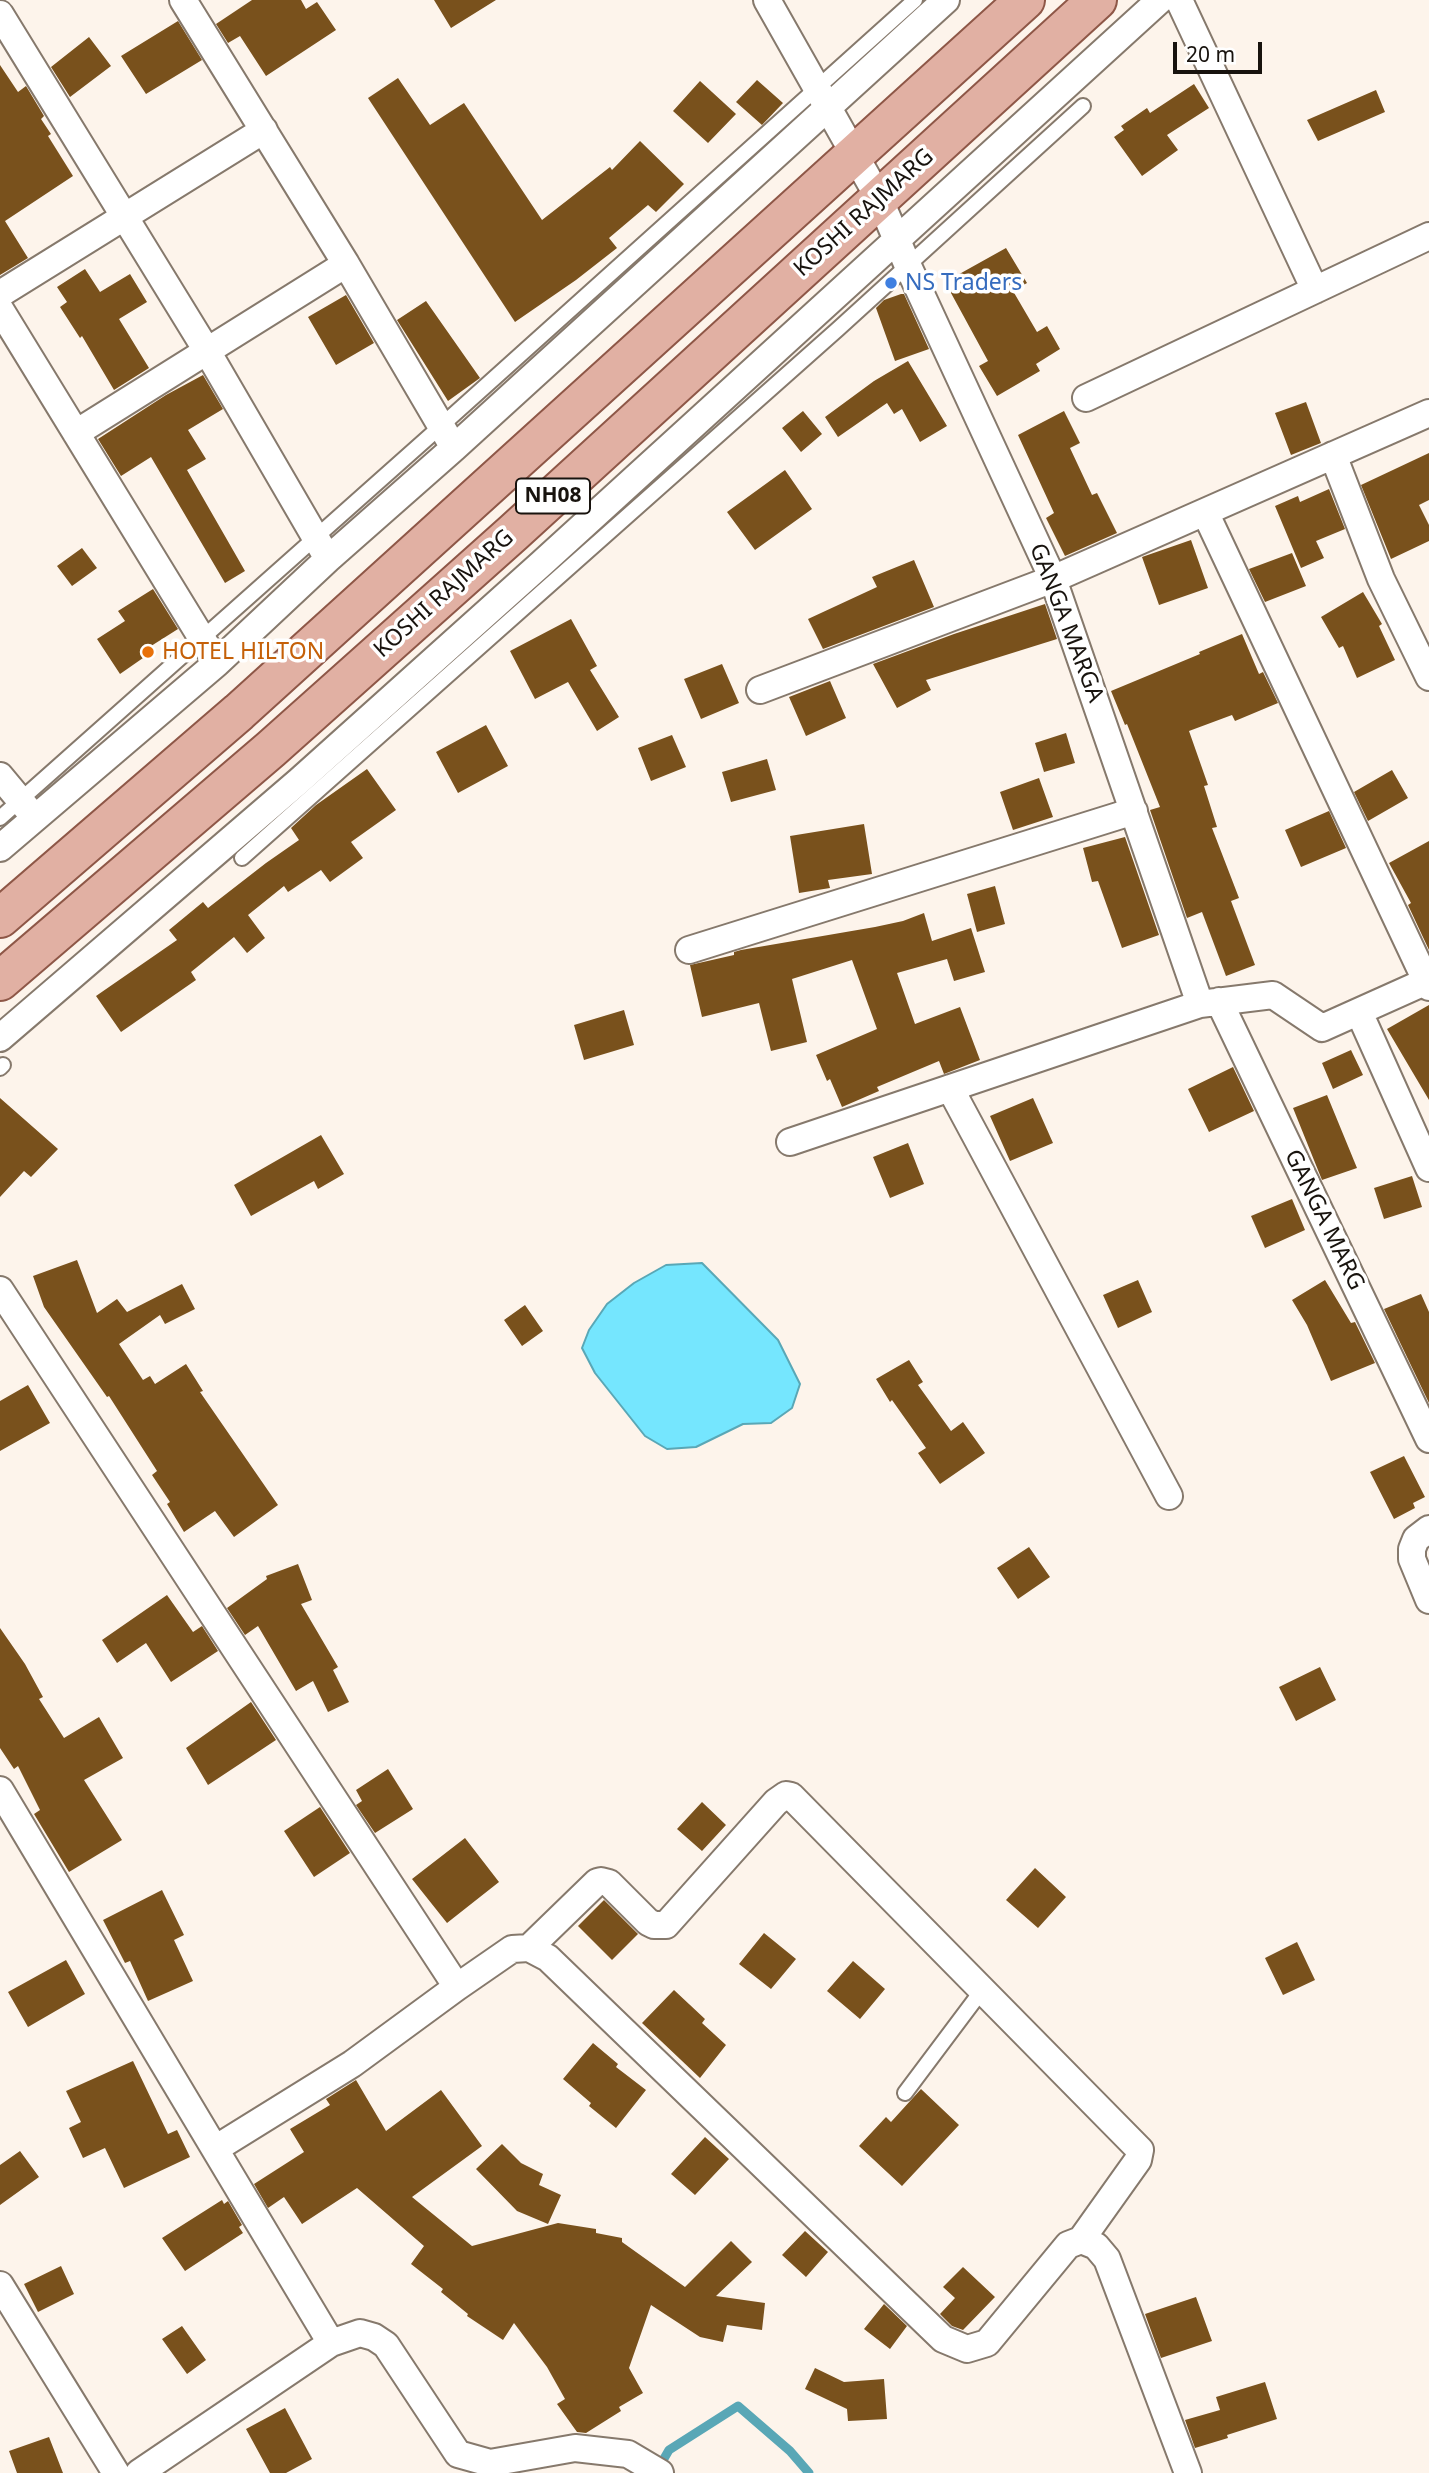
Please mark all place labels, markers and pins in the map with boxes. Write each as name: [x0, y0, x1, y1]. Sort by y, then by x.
place label: NS Traders: [905, 269, 1022, 297]
marker: NS Traders: [883, 275, 899, 291]
place label: HOTEL HILTON: [162, 638, 324, 666]
marker: HOTEL HILTON: [140, 644, 156, 660]

